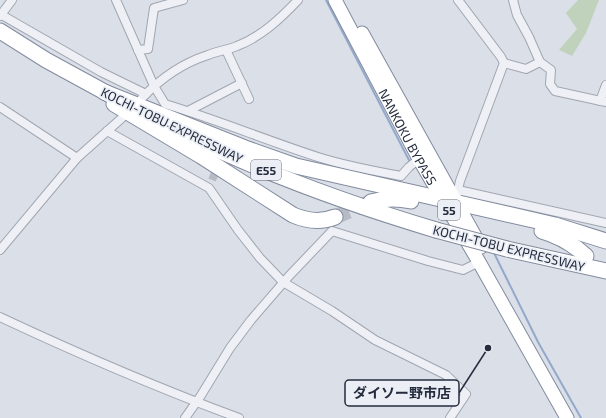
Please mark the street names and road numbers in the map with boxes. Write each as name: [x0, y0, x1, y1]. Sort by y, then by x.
street label: KOCHI-TOBU EXPRESSWAY: [98, 84, 246, 167]
street label: NANKOKU BYPASS: [375, 86, 440, 188]
road number: E55: [251, 160, 281, 180]
road number: 55: [438, 200, 460, 220]
street label: KOCHI-TOBU EXPRESSWAY: [431, 221, 587, 275]

